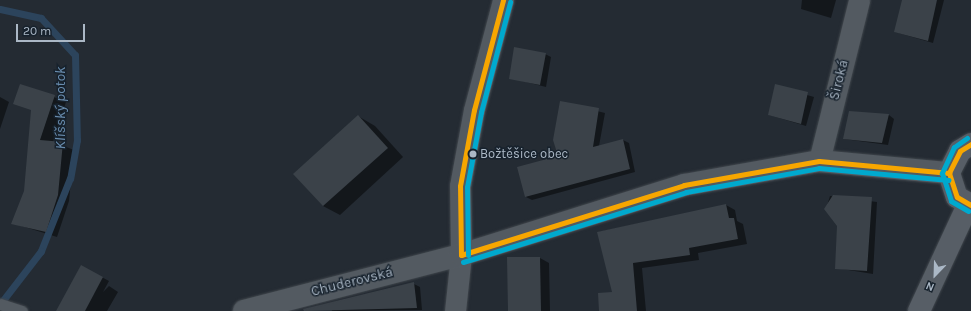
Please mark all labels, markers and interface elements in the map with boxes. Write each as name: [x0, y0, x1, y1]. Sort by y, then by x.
scale bar: [18, 16, 87, 42]
text: 20 m: [23, 24, 51, 38]
street label: Široká: [826, 58, 852, 102]
water label: Klíšský potok: [52, 67, 70, 149]
place label: Božtěšice obec: [480, 146, 568, 162]
marker: Božtěšice obec: [468, 149, 478, 159]
north arrow: [915, 255, 955, 295]
street label: Chuderovská: [309, 264, 395, 300]
text: N: [924, 279, 936, 294]

